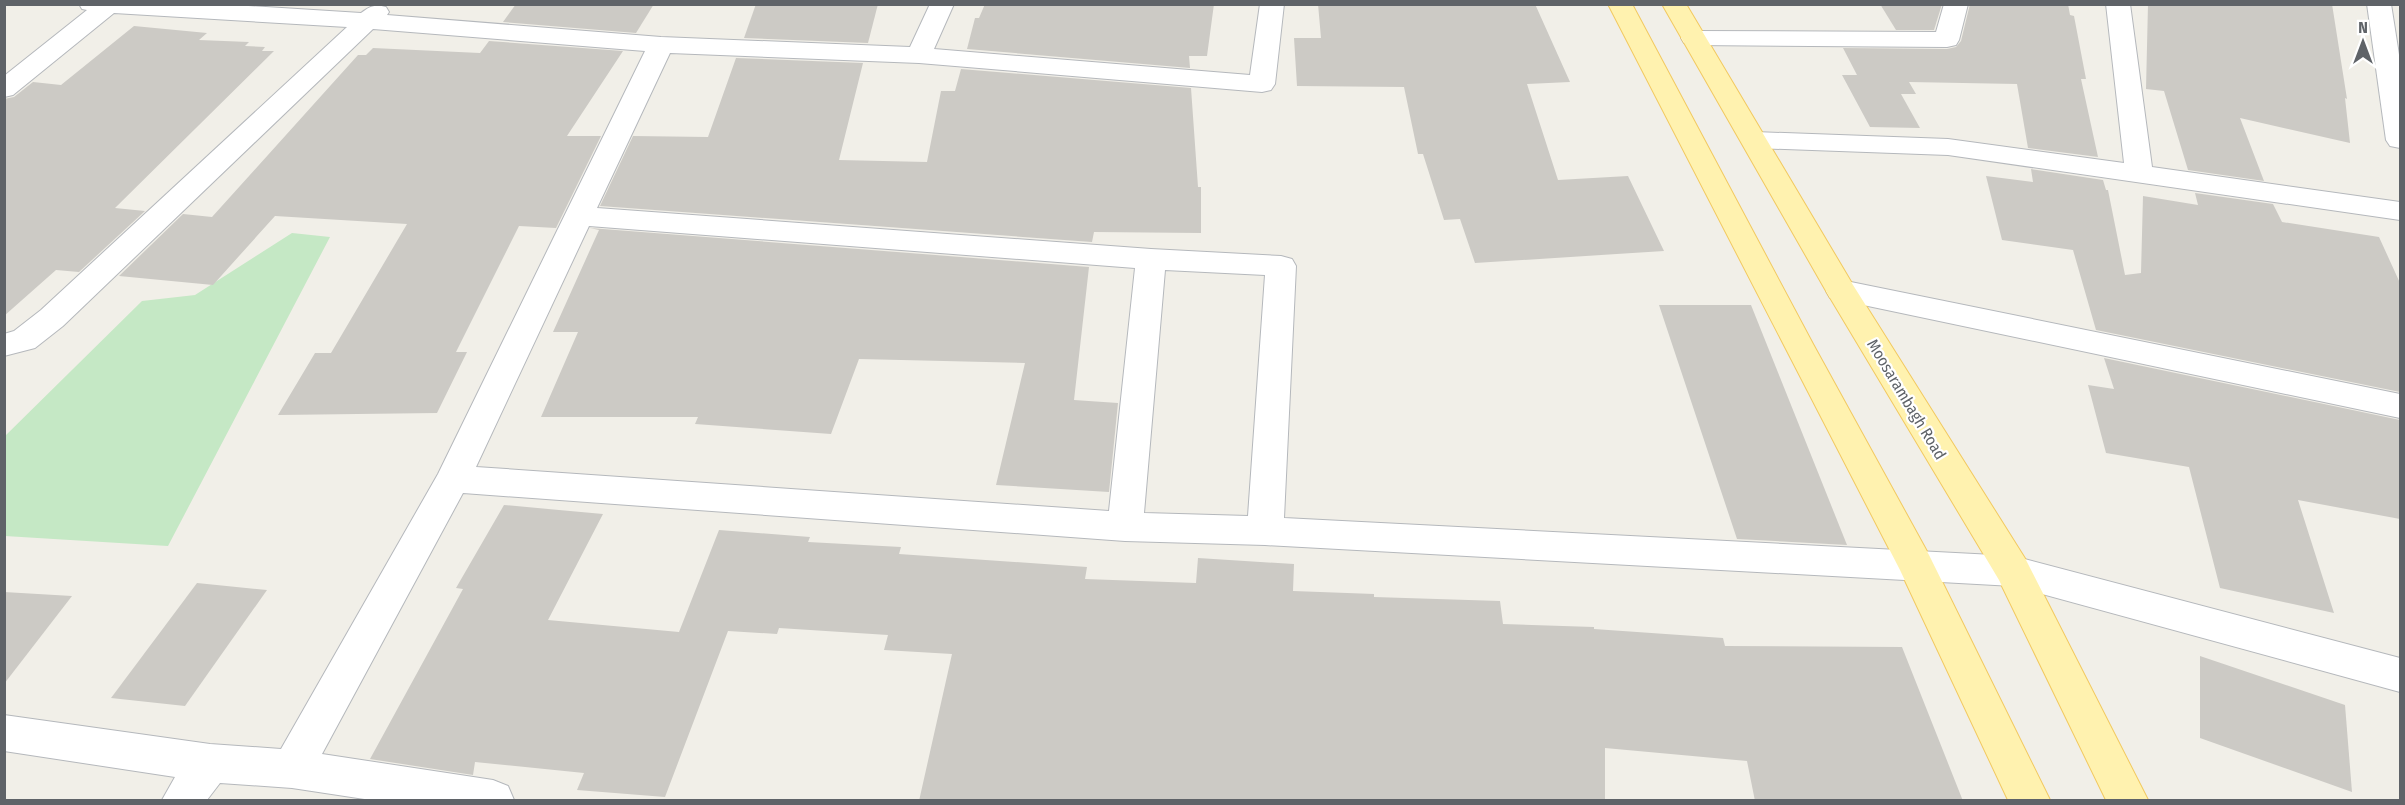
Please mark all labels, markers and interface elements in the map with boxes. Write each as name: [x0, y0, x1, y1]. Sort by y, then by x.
north arrow: [2333, 12, 2393, 72]
text: N: [2358, 18, 2368, 37]
street label: Moosarambagh Road: [1863, 336, 1950, 463]

